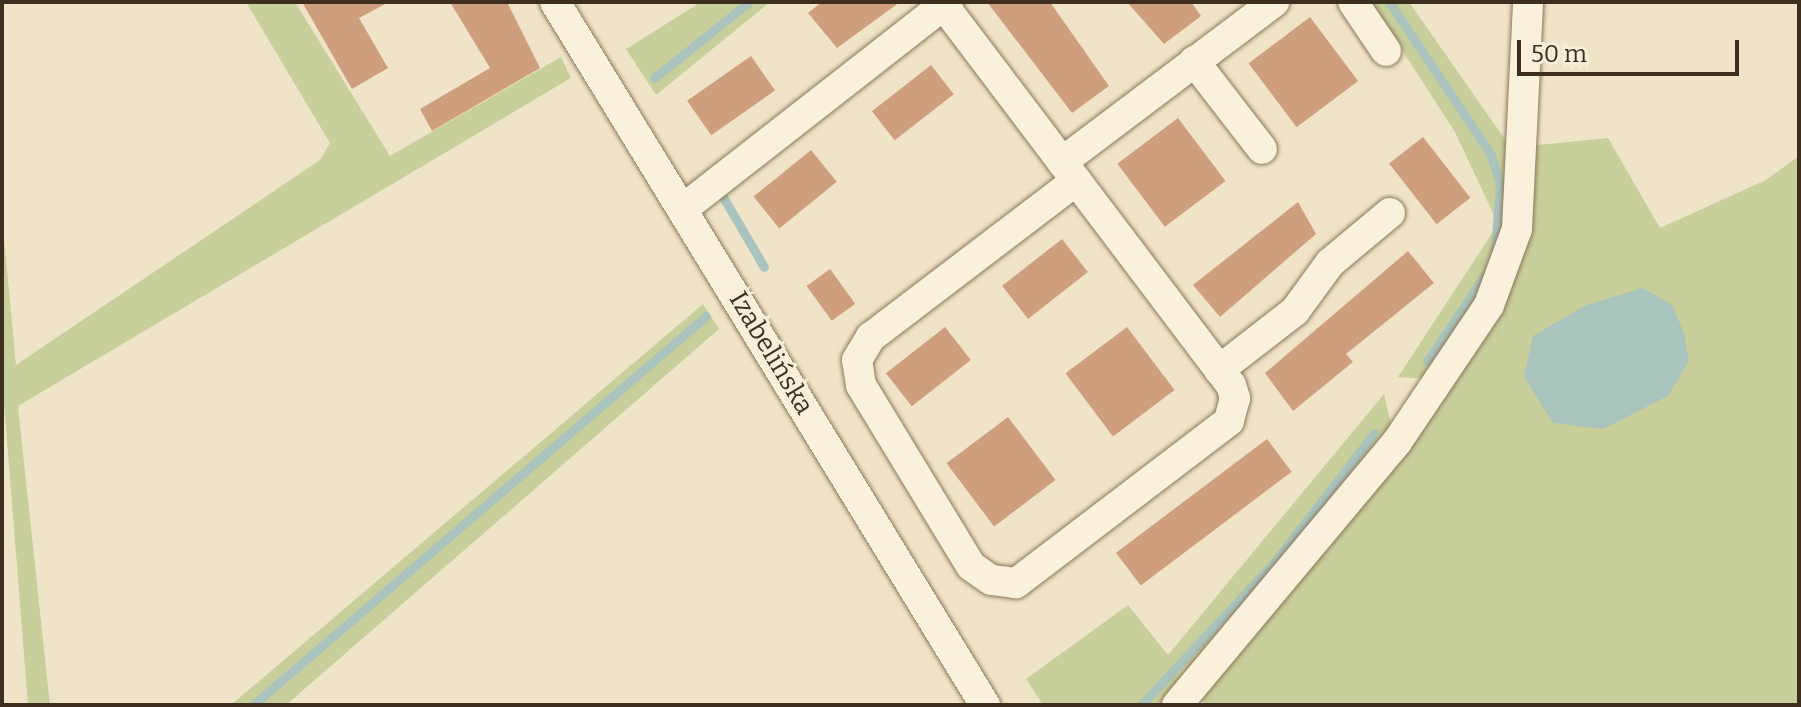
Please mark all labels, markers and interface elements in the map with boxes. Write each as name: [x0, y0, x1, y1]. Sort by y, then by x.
scale bar: [1521, 24, 1743, 74]
text: 50 m: [1531, 40, 1587, 68]
street label: Izabelińska: [722, 286, 820, 420]

